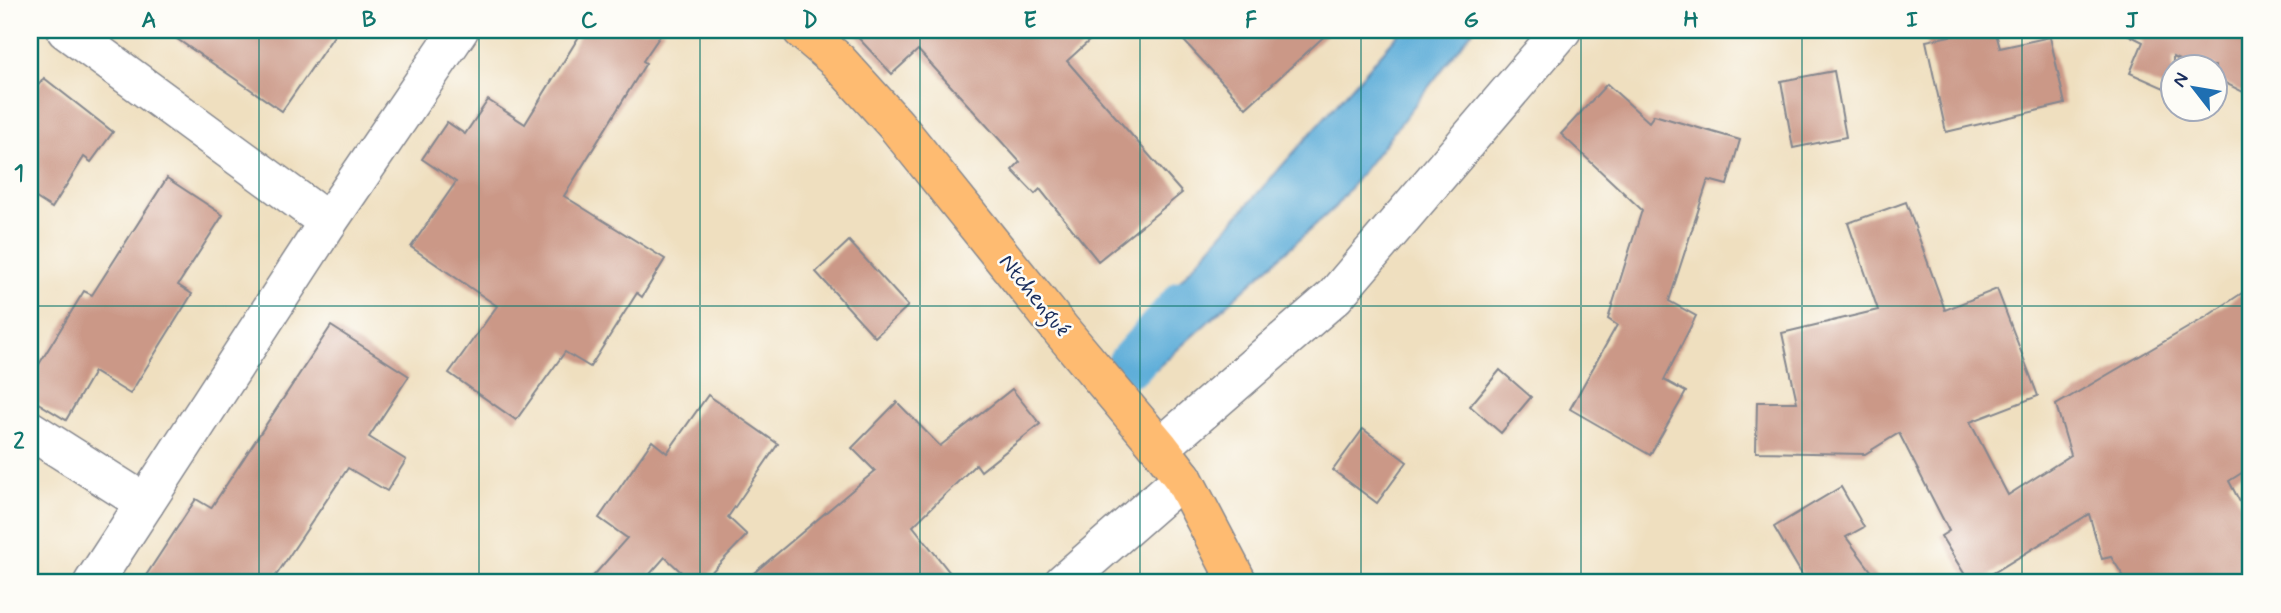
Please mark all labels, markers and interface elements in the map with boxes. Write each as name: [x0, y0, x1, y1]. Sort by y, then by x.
text: A: [141, 6, 157, 36]
text: B: [362, 6, 377, 36]
text: C: [581, 6, 598, 36]
text: D: [802, 6, 818, 36]
text: E: [1023, 6, 1037, 36]
text: F: [1245, 6, 1257, 36]
text: G: [1463, 6, 1479, 36]
text: H: [1683, 6, 1699, 36]
text: I: [1906, 6, 1918, 36]
text: J: [2125, 6, 2139, 36]
north arrow: [2158, 52, 2228, 122]
text: N: [2167, 68, 2195, 92]
text: 1: [14, 159, 24, 189]
street label: Ntchengué: [990, 248, 1077, 345]
text: 2: [13, 427, 25, 457]

